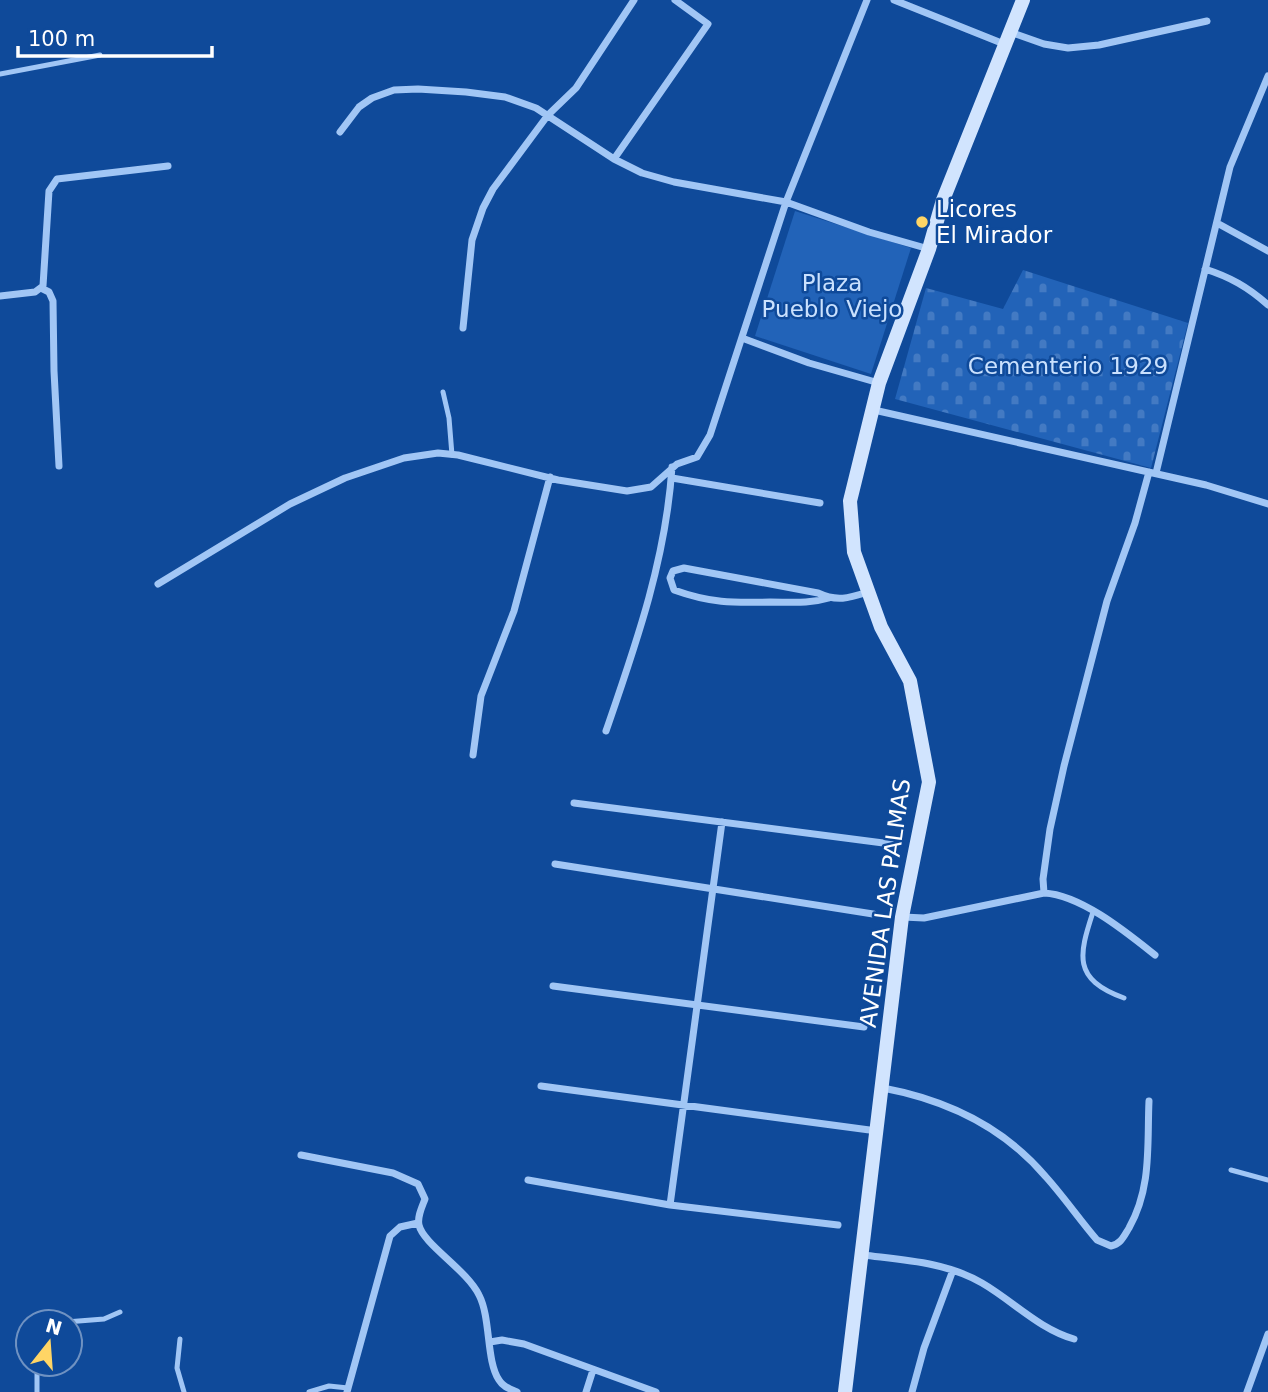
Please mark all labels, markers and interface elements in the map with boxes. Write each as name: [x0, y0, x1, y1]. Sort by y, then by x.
scale bar: [18, 14, 212, 58]
text: 100 m: [28, 27, 95, 51]
place label: Licores El Mirador: [936, 196, 1053, 248]
marker: Licores El Mirador: [914, 214, 930, 230]
park label: Plaza Pueblo Viejo: [762, 270, 902, 322]
park label: Cementerio 1929: [968, 353, 1168, 379]
street label: AVENIDA LAS PALMAS: [855, 777, 915, 1029]
north arrow: [14, 1308, 84, 1378]
text: N: [43, 1314, 65, 1340]

